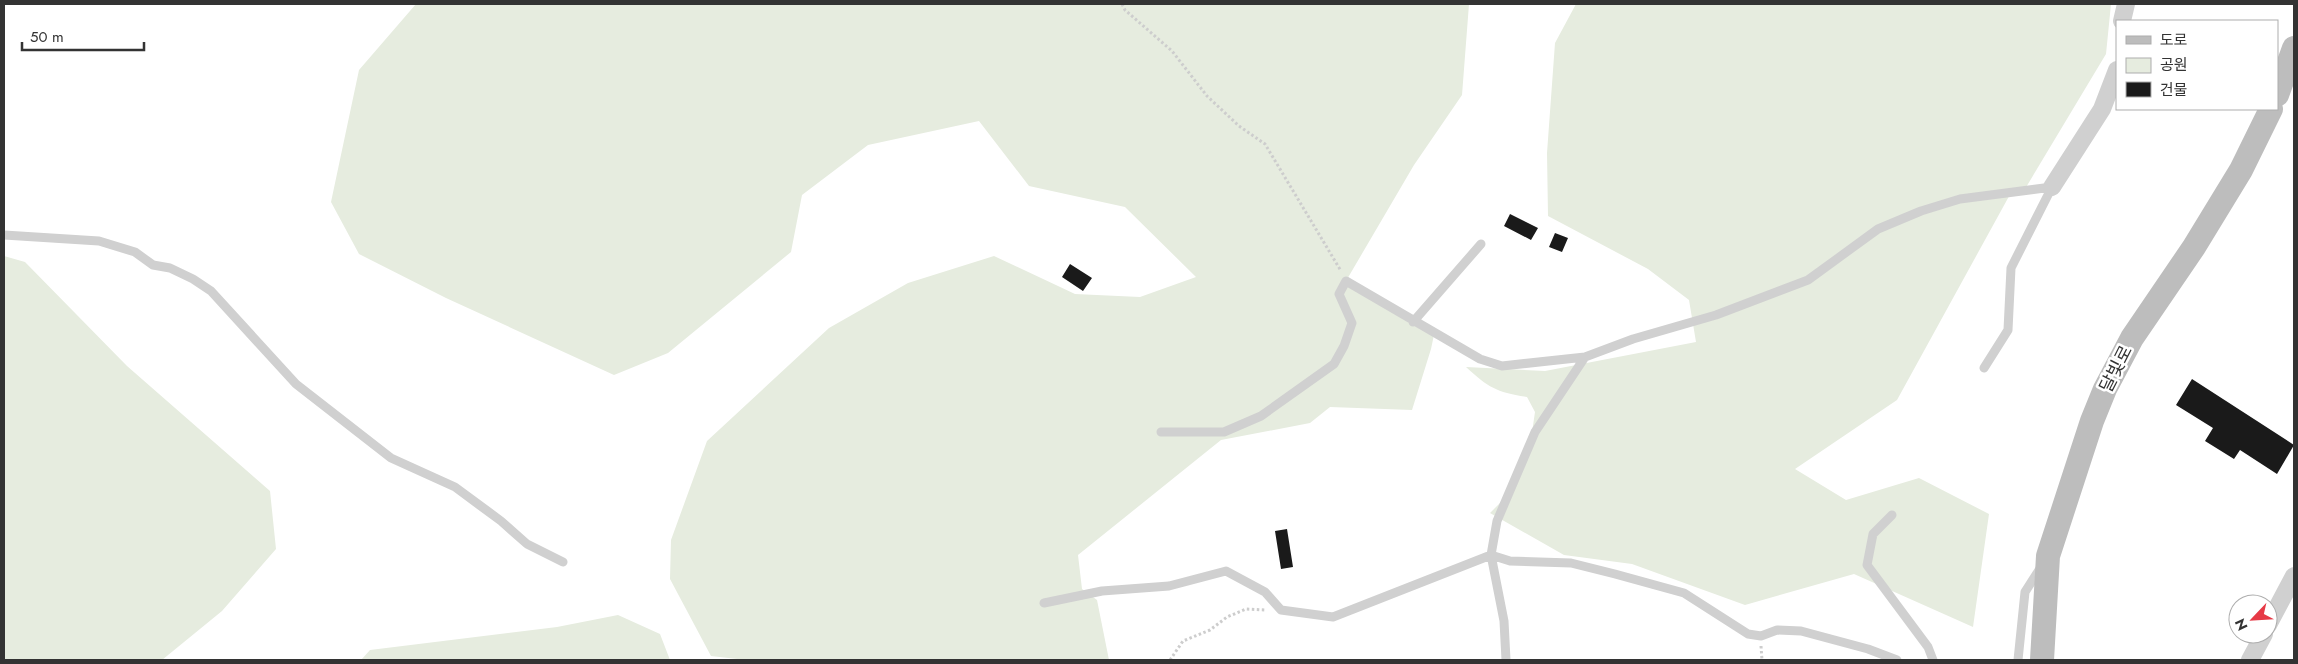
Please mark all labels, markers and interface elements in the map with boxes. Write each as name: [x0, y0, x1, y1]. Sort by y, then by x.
scale bar: [22, 20, 145, 52]
legend: [2116, 20, 2278, 110]
text: 50 m: [30, 26, 64, 48]
text: 도로: [2160, 29, 2188, 51]
text: 공원: [2160, 54, 2188, 76]
text: 건물: [2160, 79, 2188, 101]
street label: 달빛로: [2093, 341, 2139, 397]
north arrow: [2228, 594, 2278, 644]
text: N: [2230, 615, 2253, 634]

